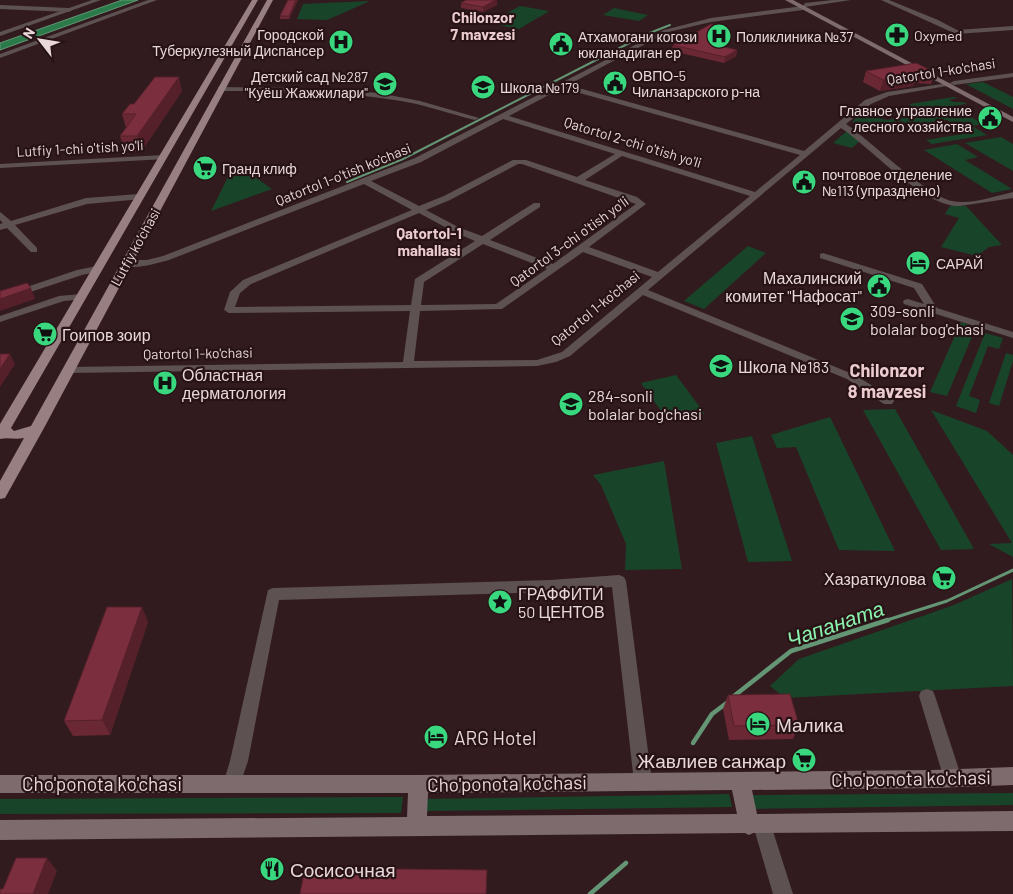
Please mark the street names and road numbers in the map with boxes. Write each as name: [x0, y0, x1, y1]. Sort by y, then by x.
street label: Qatortol 1-ko'chasi: [886, 54, 996, 88]
street label: Qatortol 2-chi o'tish yo'li: [562, 113, 704, 171]
street label: Lutfiy 1-chi o'tish yo'li: [16, 136, 144, 160]
street label: Qatortol 1-o'tish ko'chasi: [273, 139, 413, 209]
street label: Qatortol 3-chi o'tish yo'li: [506, 192, 632, 290]
street label: Lutfiy ko'chasi: [107, 205, 163, 289]
street label: Qatortol 1-ko'chasi: [547, 267, 643, 349]
street label: Qatortol 1-ko'chasi: [143, 344, 253, 362]
street label: Cho'ponota ko'chasi: [831, 765, 991, 791]
street label: Cho'ponota ko'chasi: [427, 770, 587, 796]
street label: Cho'ponota ko'chasi: [22, 772, 182, 795]

